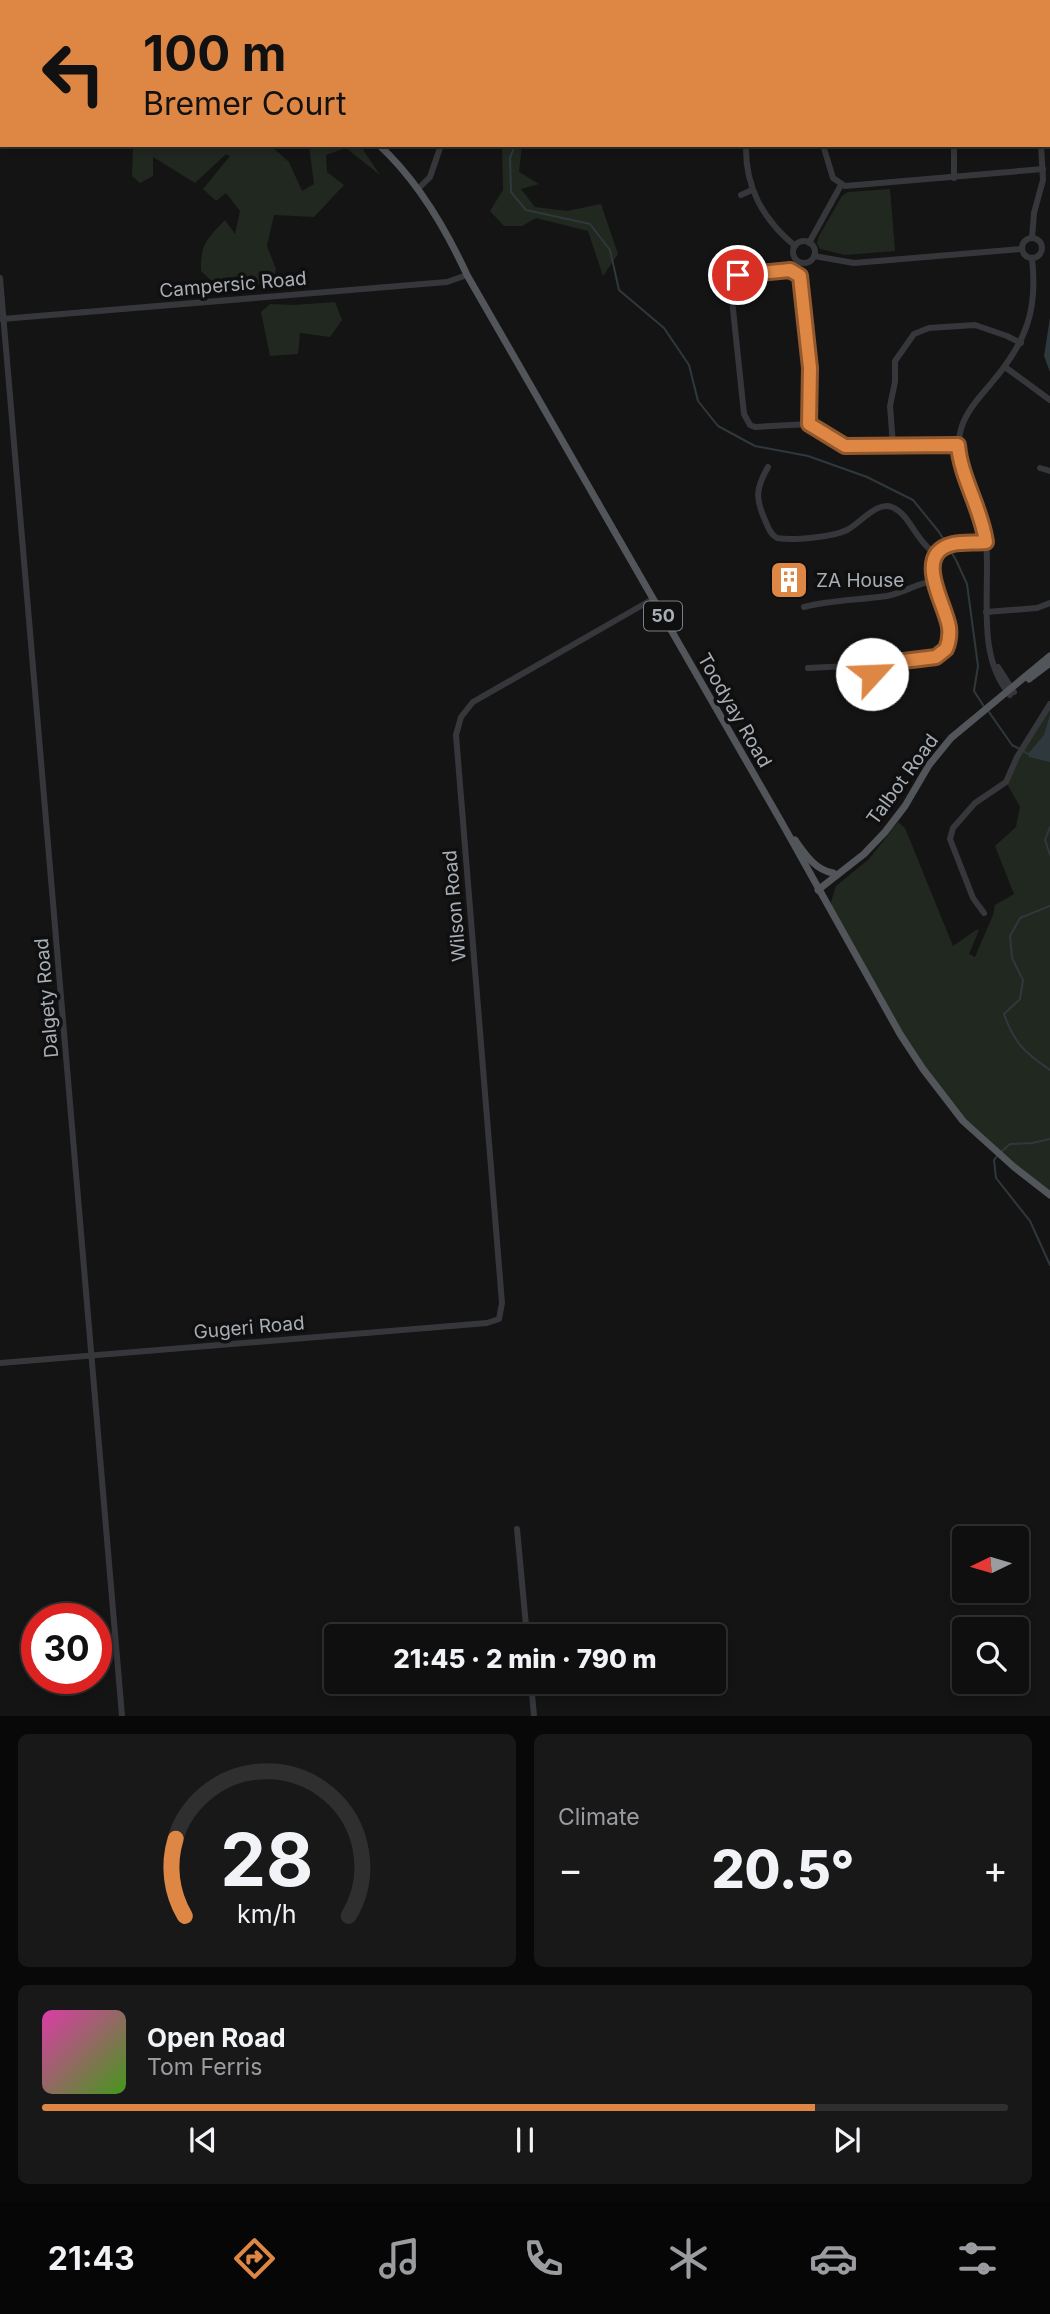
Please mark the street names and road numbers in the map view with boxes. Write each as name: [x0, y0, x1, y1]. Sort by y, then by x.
street label: Campersic Road: [158, 267, 308, 302]
road number: 50: [644, 602, 682, 630]
street label: Toodyay Road: [693, 649, 777, 771]
street label: Talbot Road: [862, 729, 943, 829]
street label: Wilson Road: [438, 849, 471, 963]
street label: Dalgety Road: [30, 937, 63, 1059]
street label: Gugeri Road: [193, 1311, 306, 1344]

